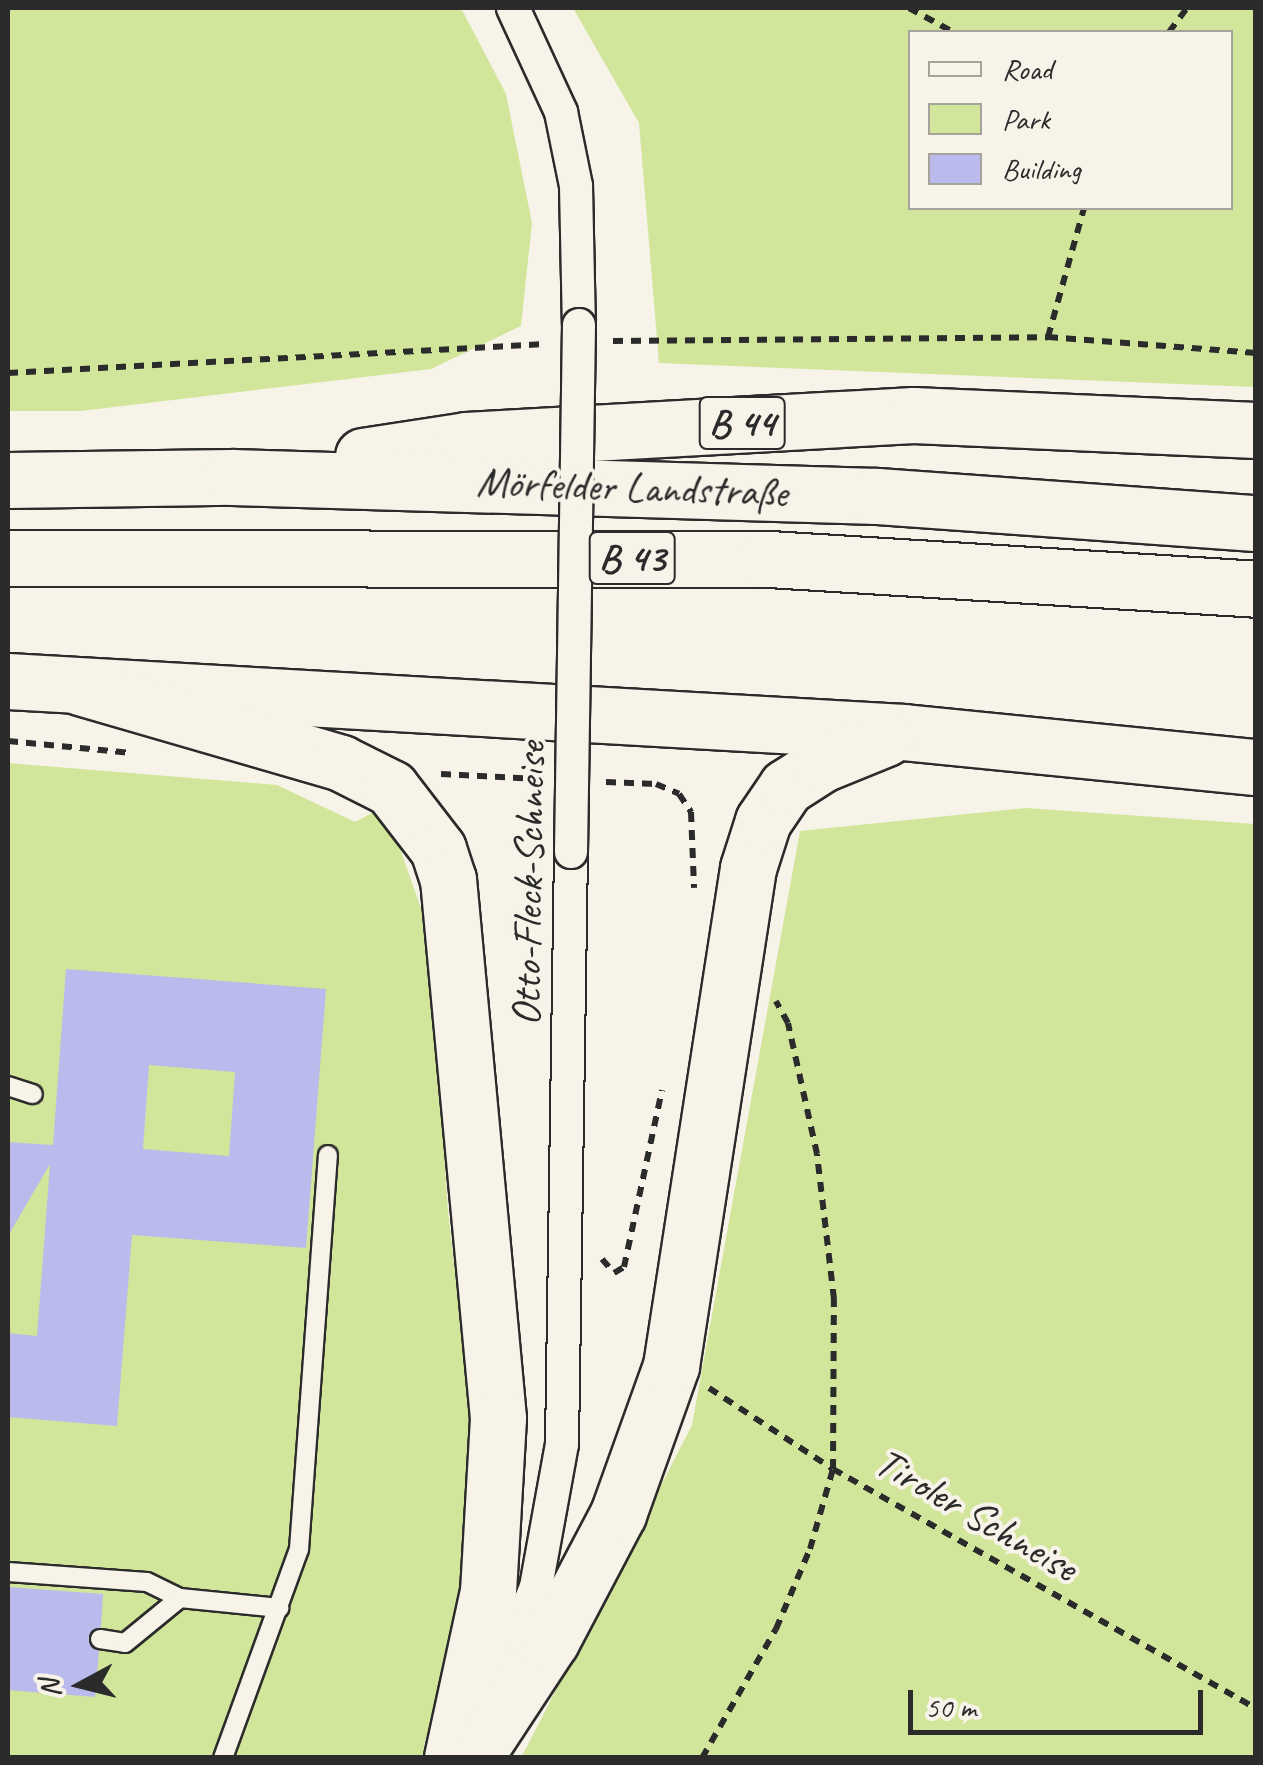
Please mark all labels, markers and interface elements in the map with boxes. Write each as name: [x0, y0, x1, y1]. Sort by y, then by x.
legend: [908, 30, 1233, 210]
text: Road: [1002, 50, 1052, 88]
text: Park: [1002, 100, 1050, 138]
text: Building: [1002, 150, 1081, 188]
road number: B 44: [697, 388, 787, 458]
street label: Mörfelder Landstraße: [476, 457, 788, 519]
road number: B 43: [587, 523, 677, 593]
street label: Otto-Fleck-Schneise: [501, 741, 557, 1027]
street label: Tiroler Schneise: [866, 1437, 1086, 1593]
north arrow: [30, 1635, 130, 1735]
scale bar: [913, 1670, 1208, 1732]
text: N: [31, 1678, 68, 1699]
text: 50 m: [925, 1688, 976, 1726]

